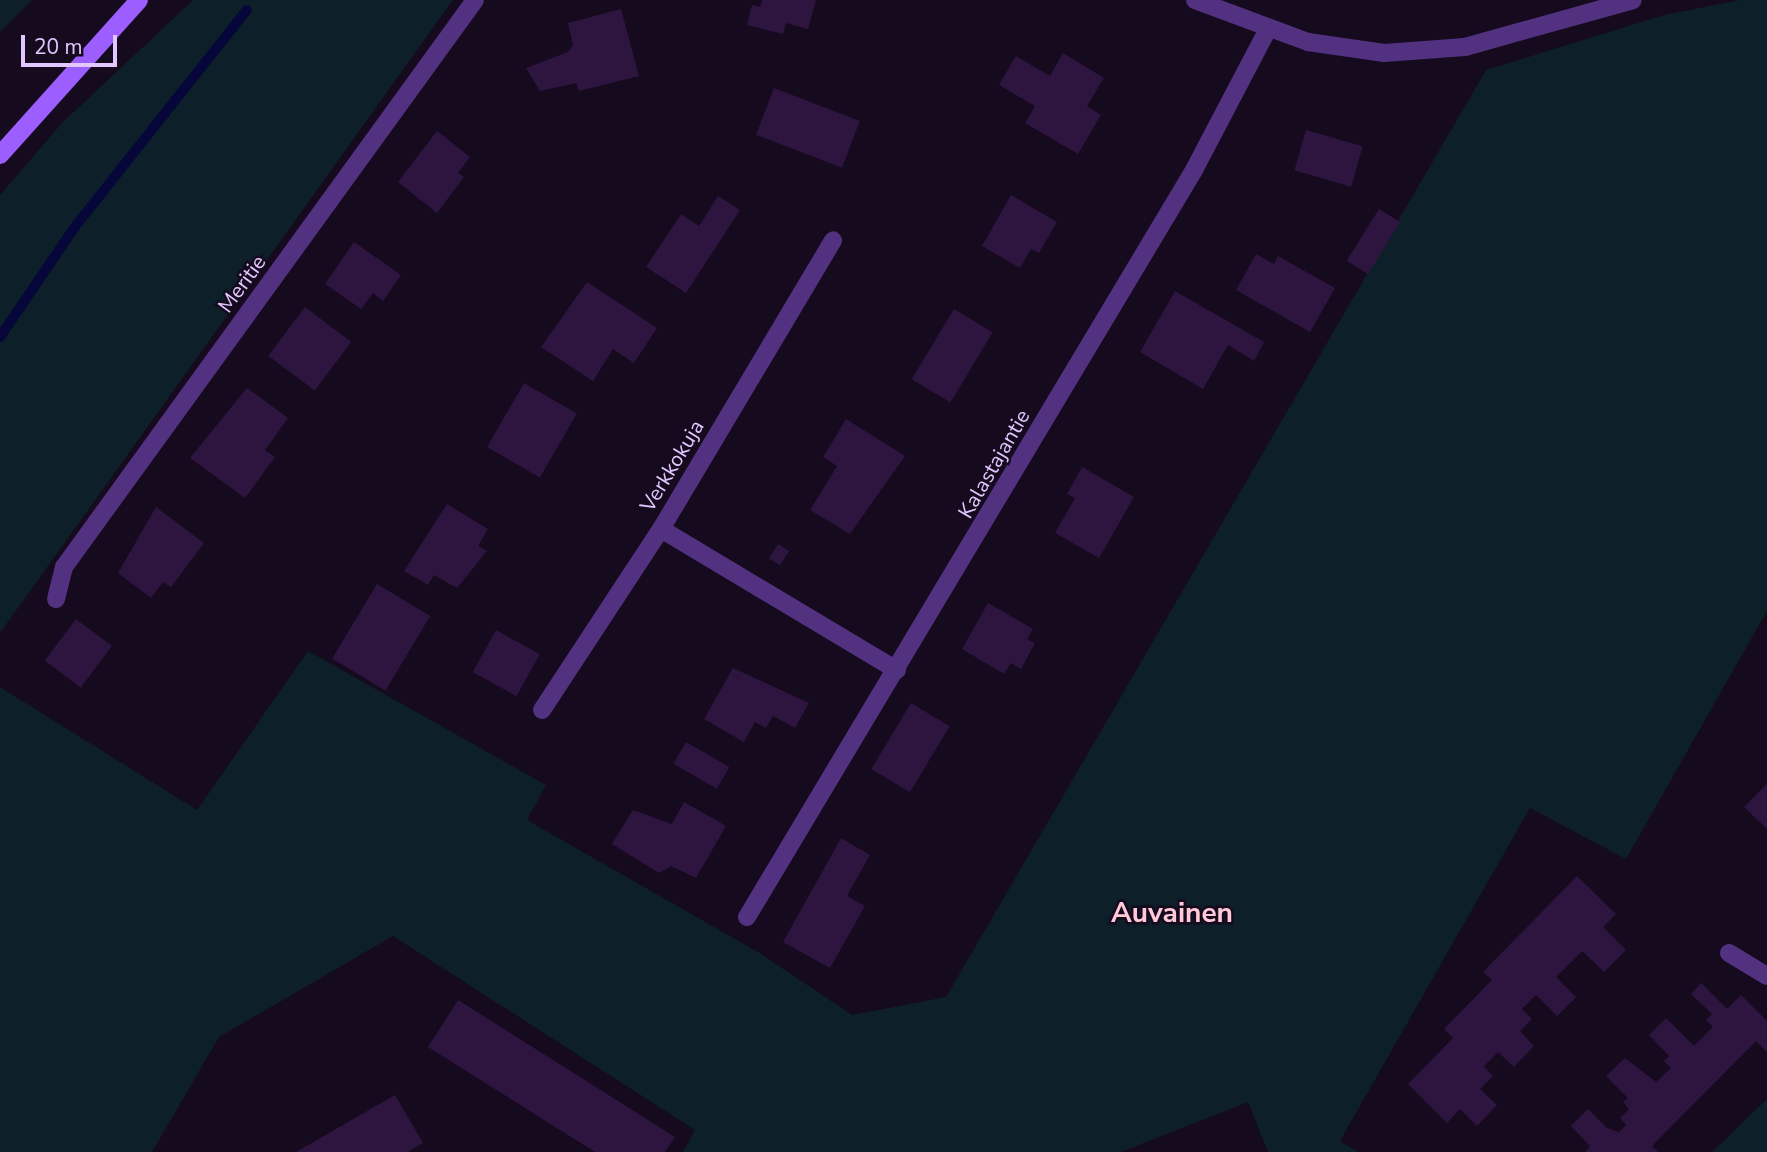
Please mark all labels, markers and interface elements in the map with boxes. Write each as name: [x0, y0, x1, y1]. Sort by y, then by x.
scale bar: [24, 21, 121, 65]
text: 20 m: [34, 33, 83, 61]
street label: Meritie: [213, 250, 271, 318]
street label: Kalastajantie: [953, 405, 1035, 523]
street label: Verkkokuja: [635, 415, 709, 517]
district label: Auvainen: [1111, 896, 1233, 930]

